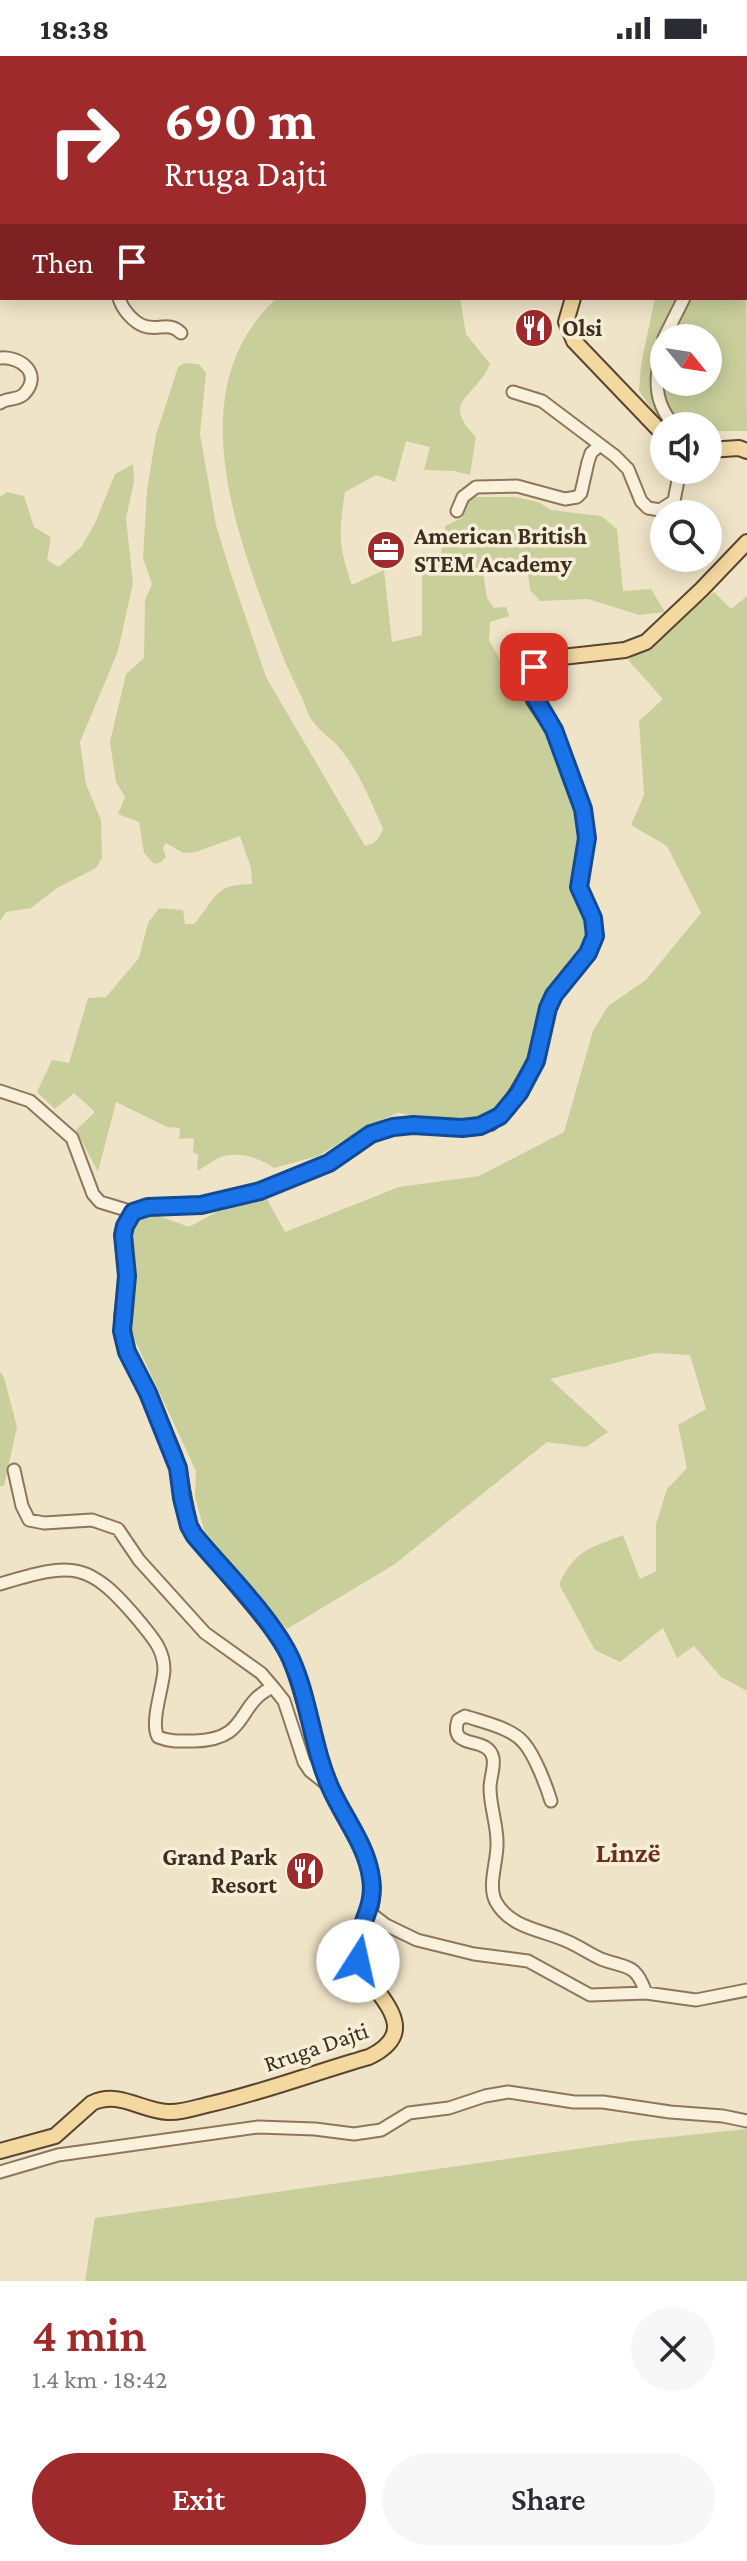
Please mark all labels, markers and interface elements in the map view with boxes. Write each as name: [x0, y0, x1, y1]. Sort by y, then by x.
text: 18:38: [40, 12, 109, 45]
icon: right: [32, 88, 136, 192]
text: 690 m: [164, 89, 316, 151]
text: Rruga Dajti: [164, 154, 327, 194]
icon: arrive: [110, 240, 154, 284]
text: Then: [32, 246, 94, 279]
restaurant icon: Olsi: [513, 307, 555, 349]
place label: Olsi: [562, 314, 602, 341]
north arrow: [650, 324, 722, 396]
map controls: [650, 324, 722, 572]
button: sound: [650, 412, 722, 484]
button: search: [650, 500, 722, 572]
place label: American British STEM Academy: [413, 522, 587, 577]
office icon: American British STEM Academy: [365, 529, 407, 571]
pin: [500, 633, 568, 701]
icon: arrive: [512, 645, 556, 689]
district label: Linzë: [595, 1837, 661, 1868]
place label: Grand Park Resort: [162, 1843, 278, 1898]
restaurant icon: Grand Park Resort: [284, 1850, 326, 1892]
position arrow: [316, 1919, 400, 2003]
street label: Rruga Dajti: [260, 2016, 372, 2077]
button: close: [631, 2307, 715, 2391]
text: 4 min: [32, 2308, 147, 2361]
text: 1.4 km · 18:42: [32, 2365, 167, 2394]
button: Exit: [32, 2453, 366, 2545]
button: Share: [382, 2453, 715, 2545]

